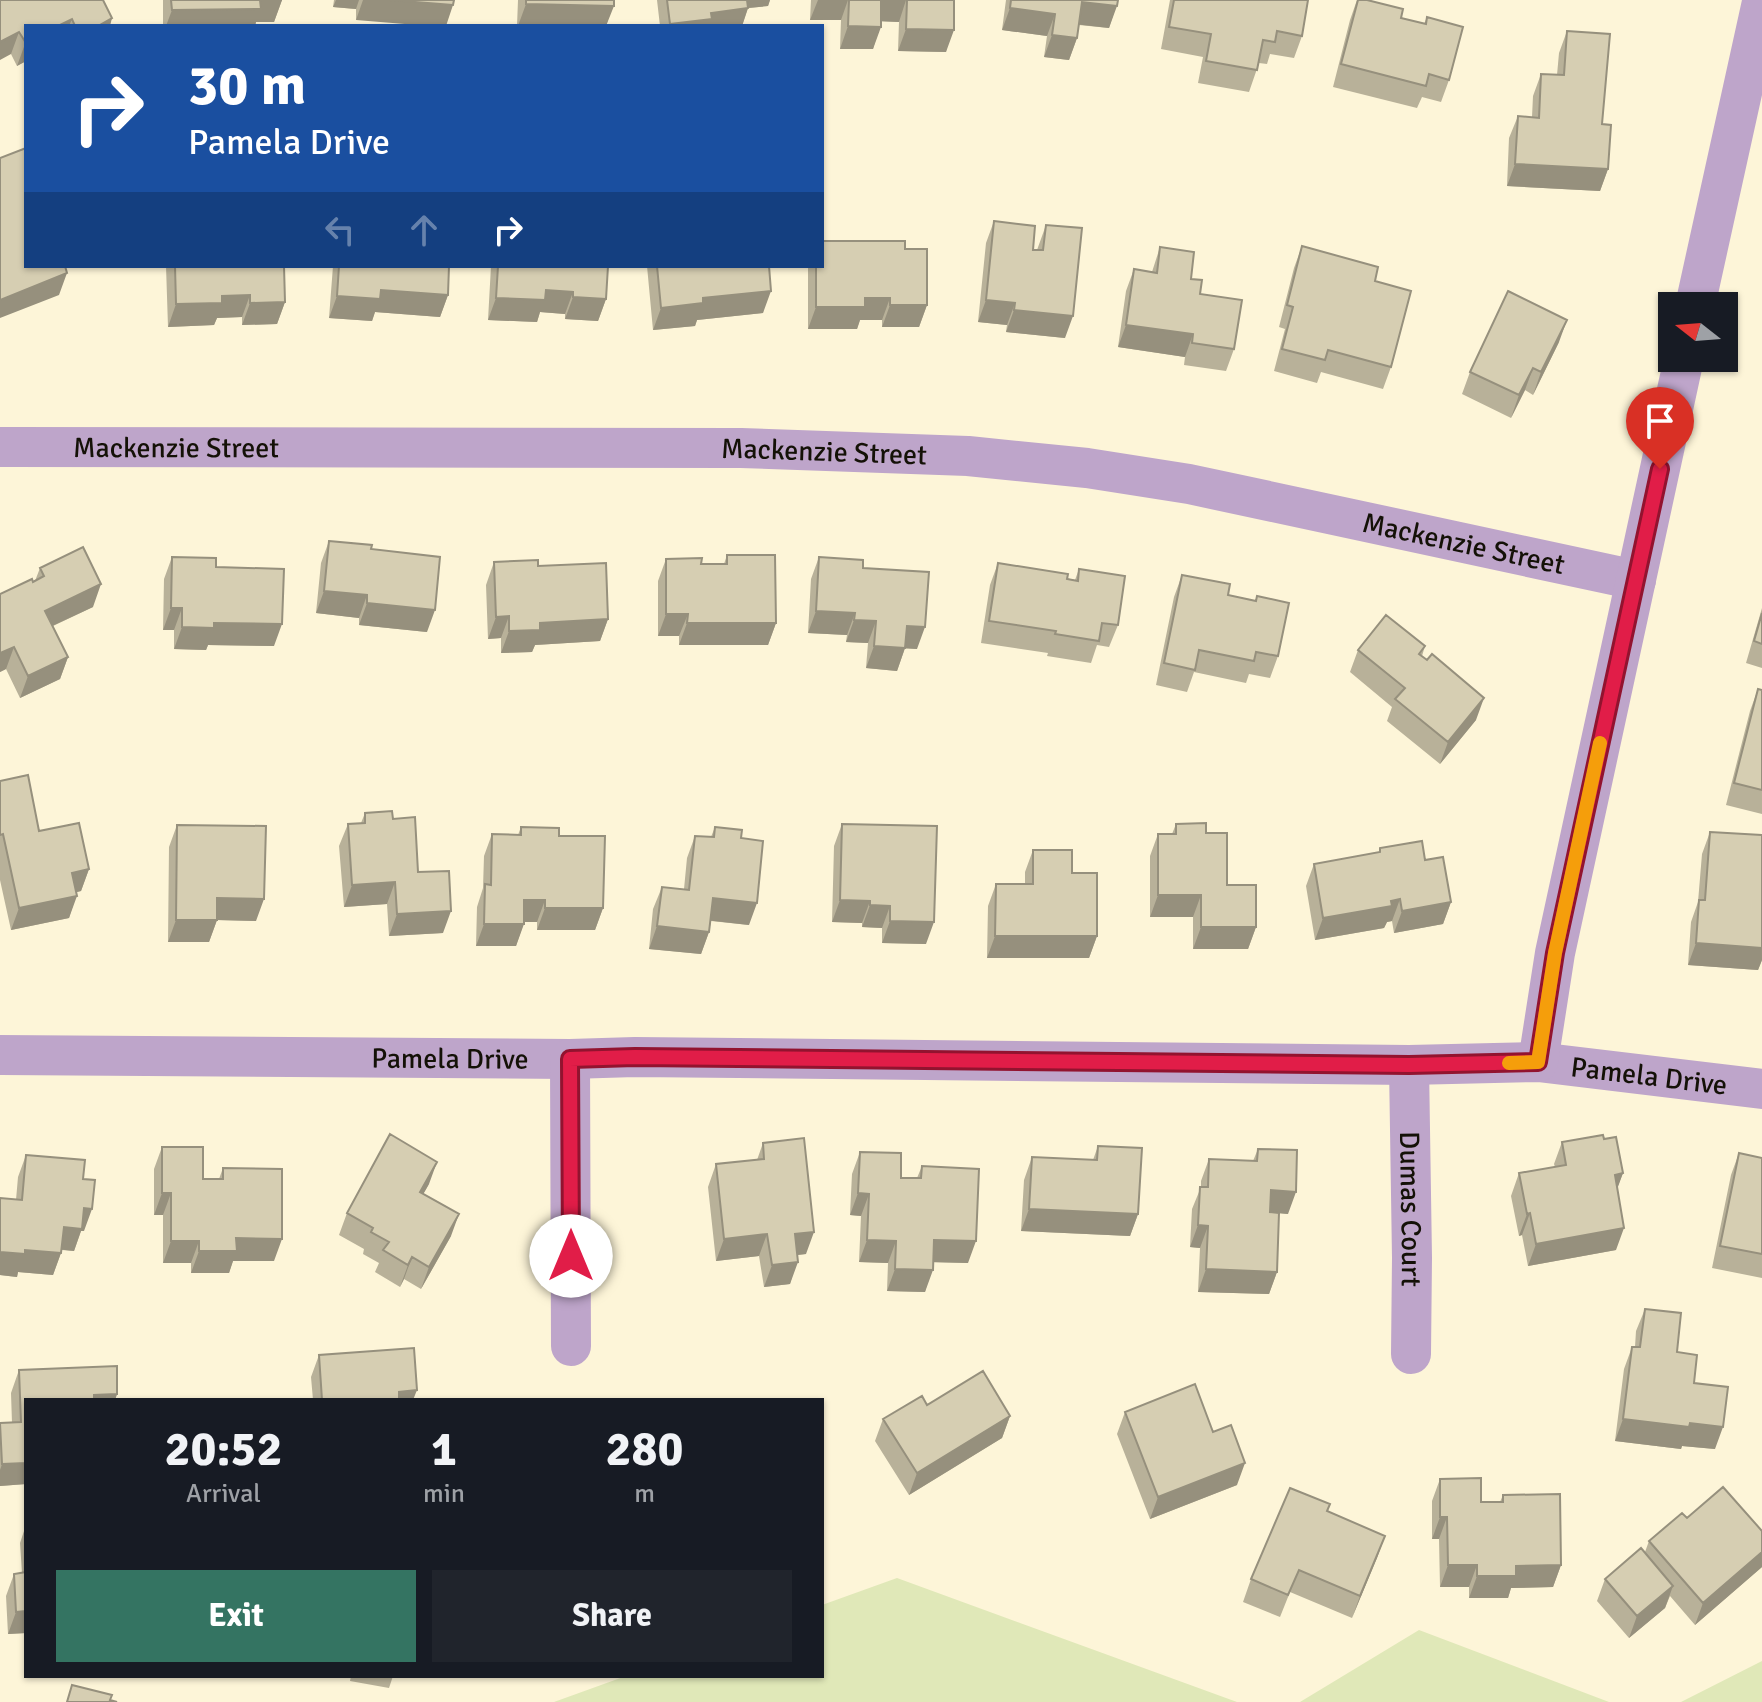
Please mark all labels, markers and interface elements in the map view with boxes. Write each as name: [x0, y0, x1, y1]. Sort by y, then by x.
text: 30 m: [188, 51, 306, 120]
icon: right: [56, 56, 160, 160]
text: Pamela Drive: [188, 120, 390, 165]
icon: left: [318, 208, 362, 252]
icon: ahead: [402, 208, 446, 252]
icon: right: [486, 208, 530, 252]
north arrow: [1658, 292, 1738, 372]
map controls: [1658, 292, 1738, 372]
pin: [1626, 387, 1694, 469]
icon: arrive: [1638, 399, 1682, 443]
street label: Mackenzie Street: [73, 431, 279, 465]
street label: Mackenzie Street: [721, 432, 928, 473]
street label: Mackenzie Street: [1359, 506, 1568, 582]
street label: Pamela Drive: [371, 1042, 529, 1077]
street label: Pamela Drive: [1569, 1050, 1729, 1103]
street label: Dumas Court: [1392, 1131, 1428, 1287]
position arrow: [529, 1214, 613, 1298]
text: 20:52: [165, 1420, 282, 1479]
text: 1: [431, 1420, 457, 1479]
text: 280: [606, 1420, 683, 1479]
text: Arrival: [186, 1478, 261, 1510]
text: min: [423, 1478, 465, 1510]
text: m: [634, 1478, 655, 1510]
button: Exit: [56, 1570, 416, 1662]
button: Share: [432, 1570, 792, 1662]

